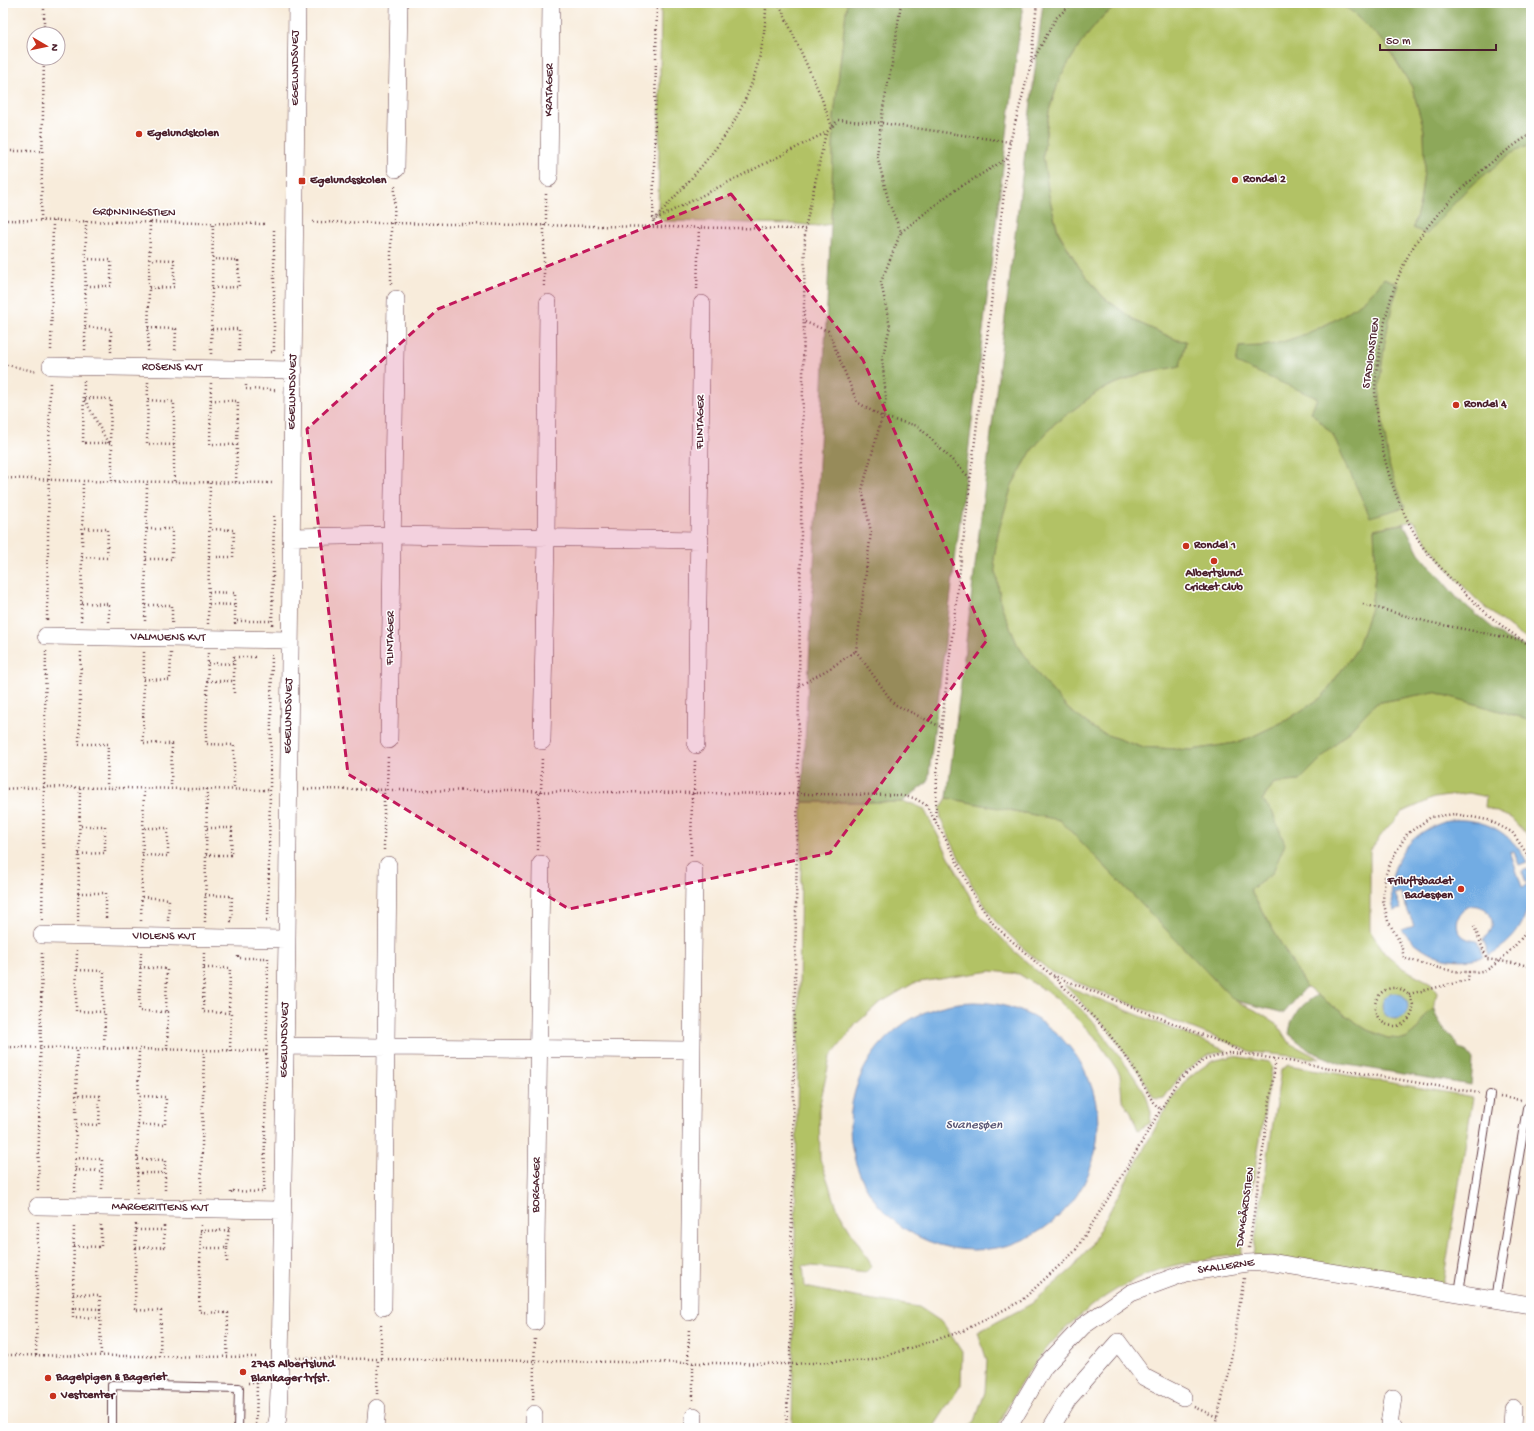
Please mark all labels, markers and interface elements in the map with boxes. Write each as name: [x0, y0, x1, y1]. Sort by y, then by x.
north arrow: [26, 26, 66, 66]
scale bar: [1380, 26, 1496, 52]
street label: EGELUNDSVEJ: [289, 30, 303, 106]
text: 50 m: [1386, 35, 1411, 49]
text: N: [47, 43, 60, 52]
street label: KRATAGER: [543, 63, 557, 117]
place label: Egelundskolen: [146, 127, 219, 141]
marker: Egelundskolen: [134, 129, 144, 139]
place label: Rondel 2: [1242, 173, 1286, 187]
place label: Egelundsskolen: [309, 174, 387, 188]
marker: Rondel 2: [1230, 175, 1240, 185]
marker: Egelundsskolen: [297, 176, 307, 186]
street label: GRØNNINGSTIEN: [92, 205, 176, 221]
street label: STADIONSTIEN: [1360, 317, 1384, 389]
street label: EGELUNDSVEJ: [285, 353, 301, 430]
street label: ROSENS KVT: [142, 360, 204, 376]
street label: FLINTAGER: [694, 394, 708, 450]
place label: Rondel 4: [1463, 398, 1507, 412]
marker: Rondel 4: [1451, 400, 1461, 410]
place label: Rondel 1: [1193, 539, 1236, 553]
marker: Rondel 1: [1181, 541, 1191, 551]
marker: Albertslund Cricket Club: [1209, 556, 1219, 566]
place label: Albertslund Cricket Club: [1184, 567, 1244, 595]
street label: FLINTAGER: [384, 610, 398, 666]
street label: VALMUENS KVT: [129, 630, 207, 646]
street label: EGELUNDSVEJ: [281, 677, 297, 754]
place label: Friluftsbadet Badesøen: [1387, 875, 1454, 903]
marker: Friluftsbadet Badesøen: [1456, 884, 1466, 894]
street label: VIOLENS KVT: [131, 929, 197, 945]
street label: EGELUNDSVEJ: [277, 1001, 293, 1078]
water label: Svanesøen: [946, 1118, 1003, 1133]
street label: BORGAGER: [529, 1156, 544, 1214]
street label: DAMGÅRDSTIEN: [1232, 1166, 1259, 1249]
street label: MARGERITTENS KVT: [112, 1200, 210, 1216]
street label: SKALLERNE: [1197, 1256, 1256, 1278]
place label: 2745 Albertslund Blankager trfst.: [250, 1358, 337, 1386]
marker: 2745 Albertslund Blankager trfst.: [238, 1367, 248, 1377]
place label: Bagelpigen & Bageriet: [55, 1371, 168, 1385]
marker: Bagelpigen & Bageriet: [43, 1373, 53, 1383]
place label: Vestcenter: [60, 1389, 116, 1403]
marker: Vestcenter: [48, 1391, 58, 1401]

